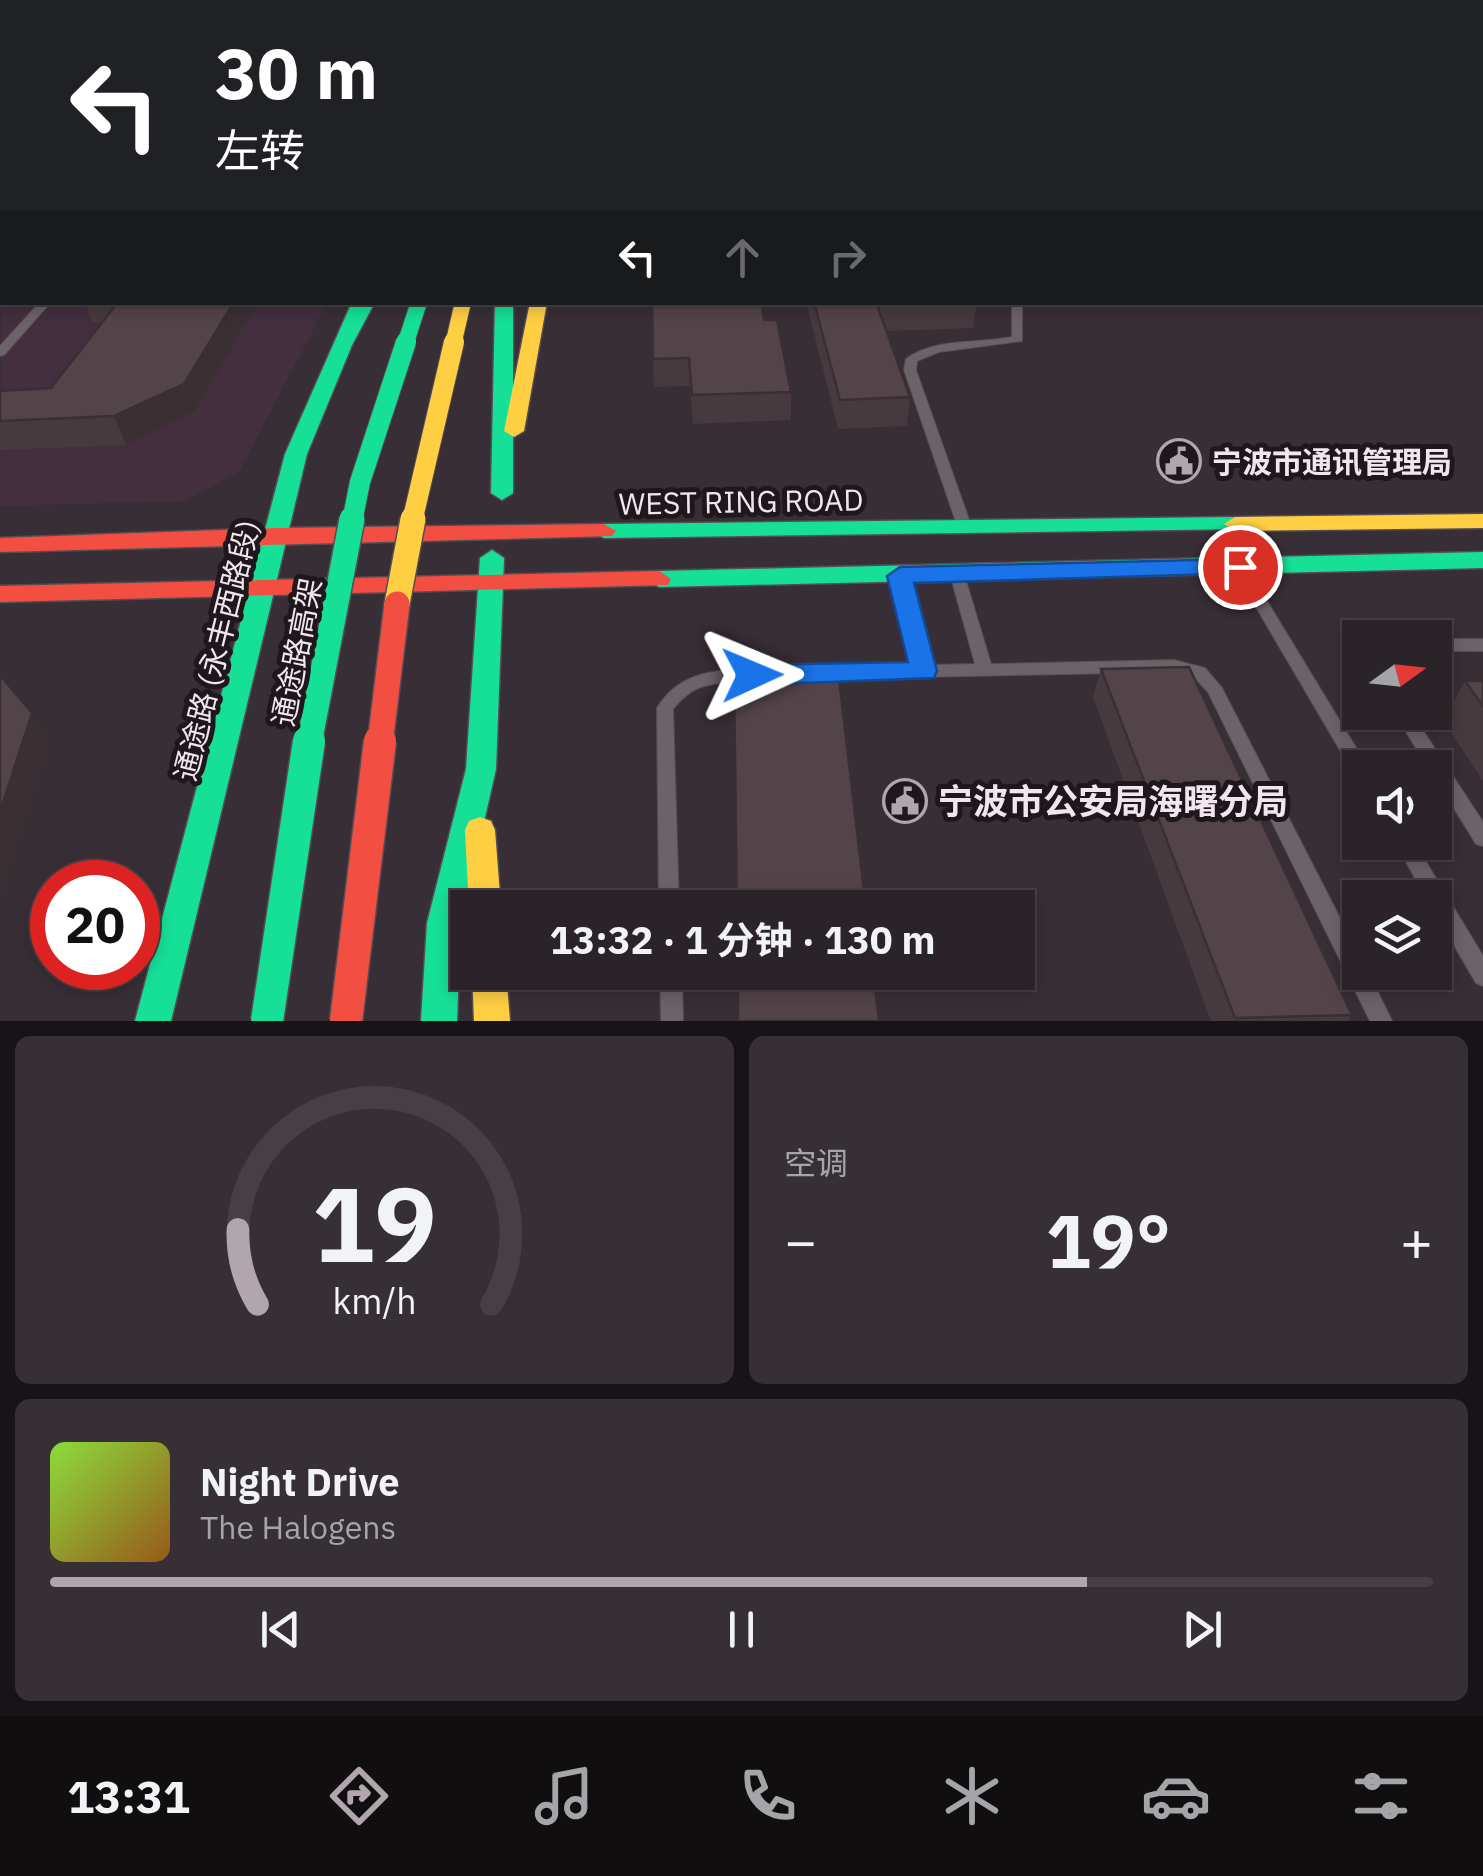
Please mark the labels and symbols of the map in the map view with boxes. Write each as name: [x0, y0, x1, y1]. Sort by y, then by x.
public building icon: 宁波市通讯管理局: [1156, 438, 1202, 484]
place label: 宁波市通讯管理局: [1212, 442, 1452, 481]
street label: WEST RING ROAD: [618, 479, 864, 523]
street label: 通途路 (永丰西路段): [165, 516, 267, 784]
pin: [1198, 525, 1283, 610]
street label: 通途路高架: [263, 575, 329, 729]
north arrow: [1342, 620, 1452, 730]
position arrow: [700, 623, 804, 727]
public building icon: 宁波市公安局海曙分局: [882, 778, 928, 824]
place label: 宁波市公安局海曙分局: [938, 778, 1288, 824]
speed limit sign: 20: [30, 860, 160, 990]

